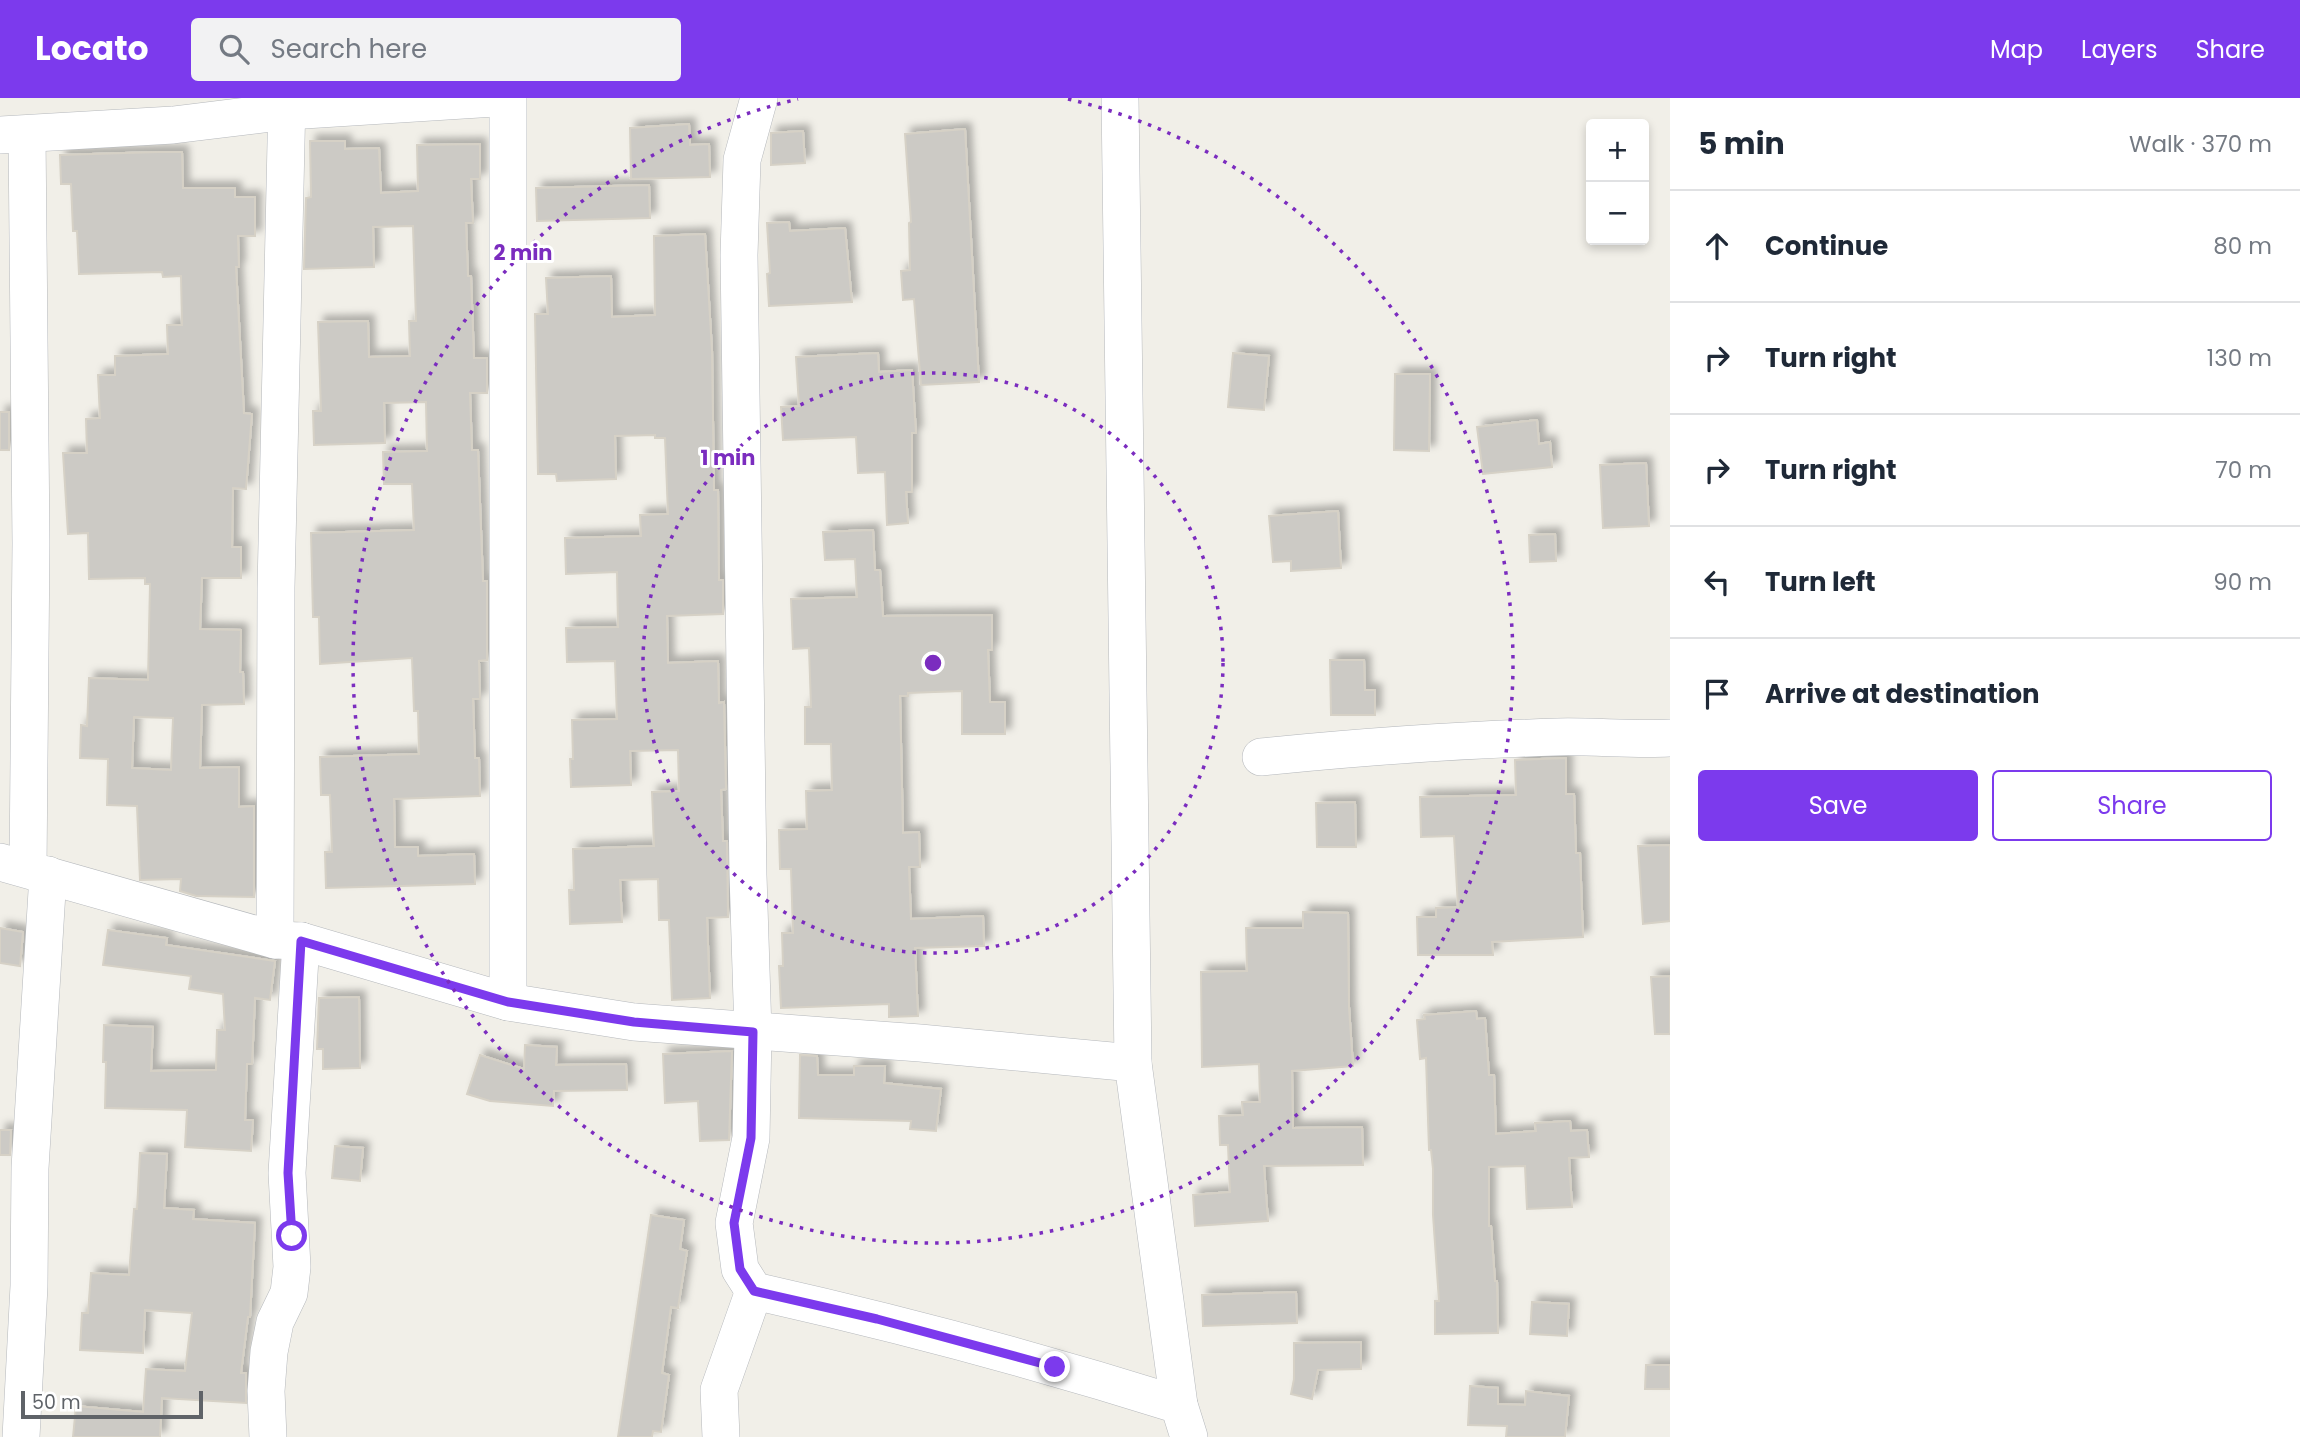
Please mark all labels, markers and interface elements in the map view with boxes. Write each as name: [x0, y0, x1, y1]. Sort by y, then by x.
search box: [191, 18, 681, 81]
text: Locato: [35, 25, 149, 72]
icon: search: [215, 30, 253, 68]
text: Search here: [271, 31, 427, 67]
text: Map: [1990, 33, 2043, 66]
text: Layers: [2081, 33, 2157, 66]
text: Share: [2195, 33, 2265, 66]
map controls: [1586, 119, 1649, 245]
button: +: [1586, 119, 1649, 182]
text: 5 min: [1698, 122, 1785, 165]
text: Walk · 370 m: [2129, 128, 2272, 160]
button: −: [1586, 182, 1649, 245]
icon: ahead: [1698, 227, 1736, 265]
text: Continue: [1765, 228, 1888, 264]
text: 80 m: [2213, 230, 2272, 262]
text: 2 min: [493, 238, 553, 267]
icon: right: [1698, 339, 1736, 377]
text: Turn right: [1765, 340, 1897, 376]
text: 130 m: [2207, 342, 2272, 374]
text: 1 min: [701, 443, 755, 472]
icon: right: [1698, 451, 1736, 489]
text: Turn right: [1765, 452, 1897, 488]
text: 70 m: [2215, 454, 2272, 486]
icon: left: [1698, 563, 1736, 601]
text: Turn left: [1765, 564, 1876, 600]
text: 90 m: [2213, 566, 2272, 598]
centre of rings: [921, 651, 945, 675]
icon: arrive: [1698, 675, 1736, 713]
text: Arrive at destination: [1765, 676, 2040, 712]
button: Save: [1698, 770, 1978, 841]
button: Share: [1992, 770, 2272, 841]
route start: [276, 1220, 307, 1251]
route end: [1039, 1351, 1070, 1382]
scale bar: [21, 1388, 203, 1420]
text: 50 m: [32, 1389, 81, 1416]

